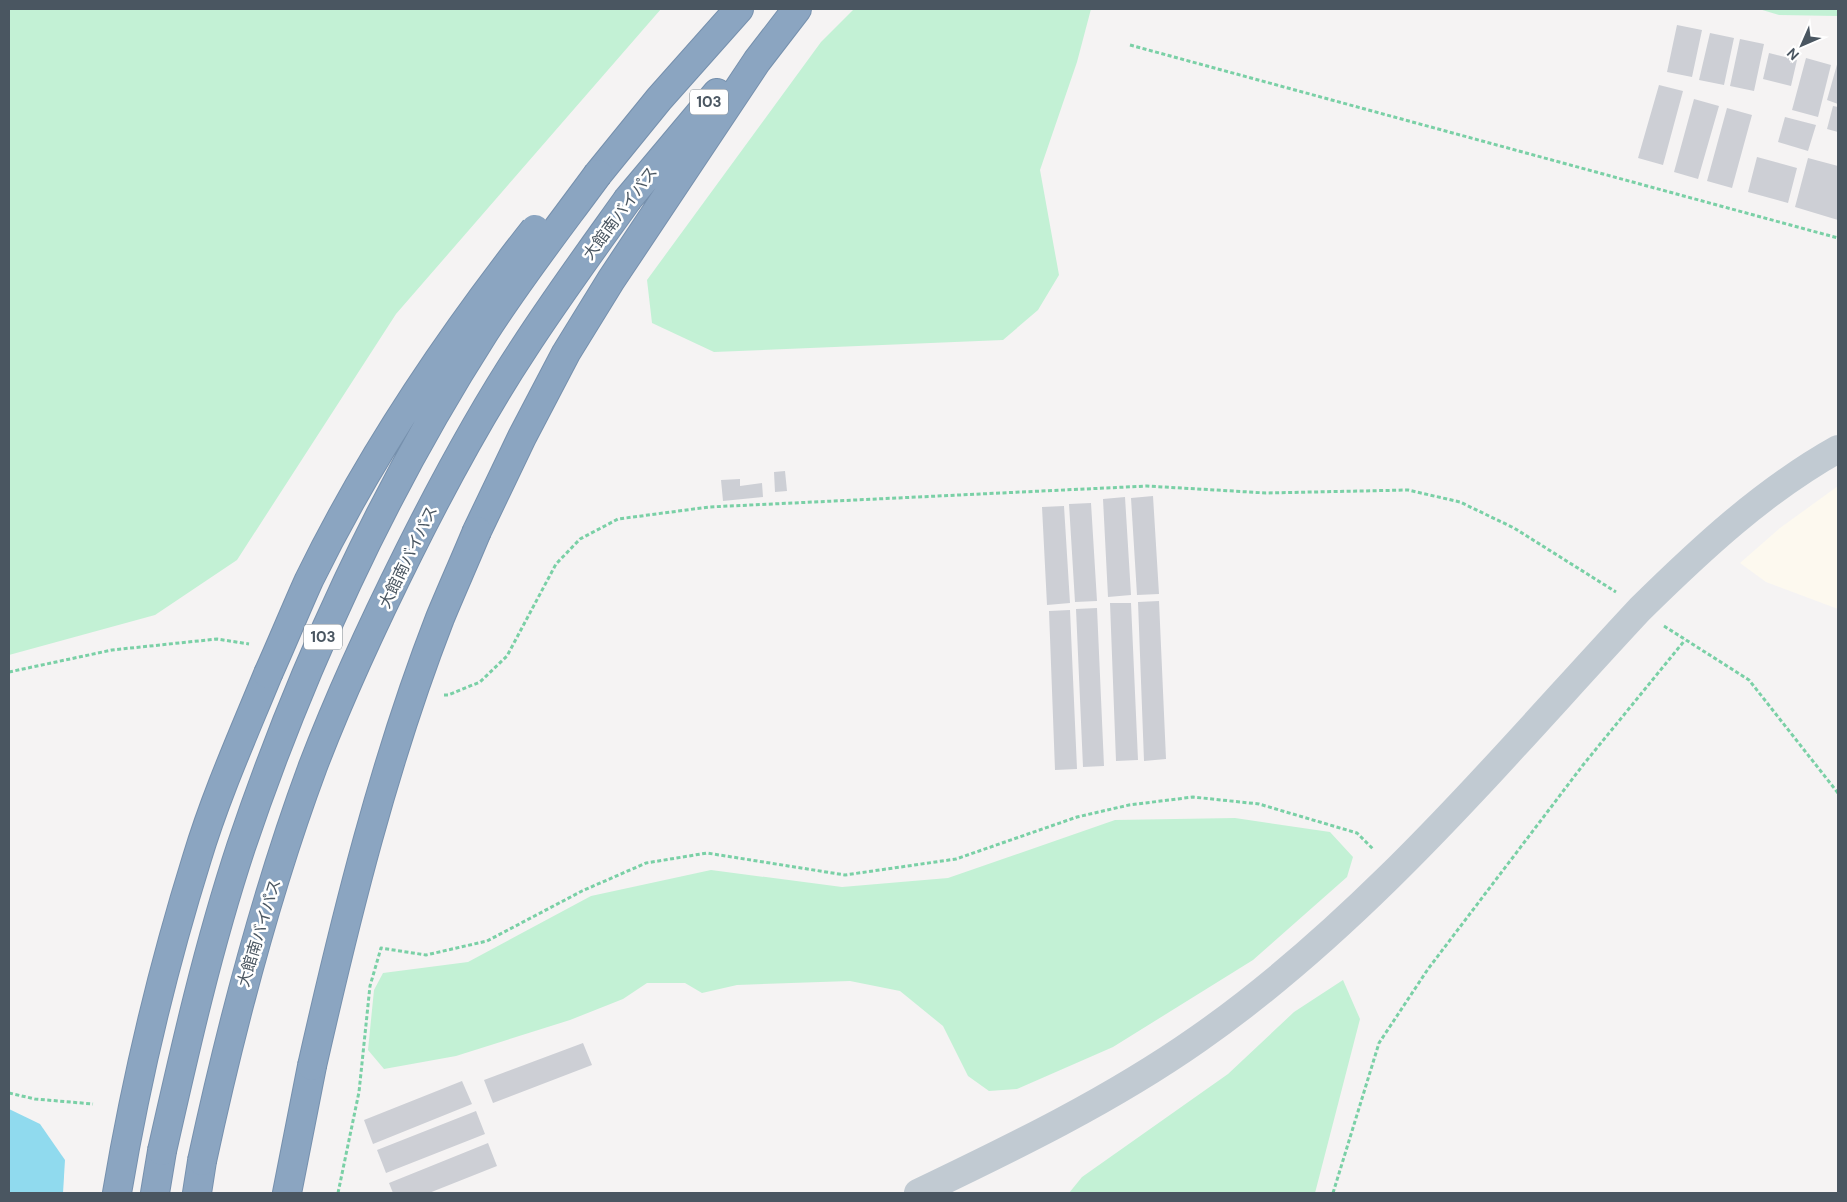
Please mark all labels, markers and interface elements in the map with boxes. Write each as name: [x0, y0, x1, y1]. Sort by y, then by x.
north arrow: [1777, 20, 1827, 70]
text: N: [1783, 44, 1803, 64]
road number: 103: [690, 90, 728, 114]
street label: 大館南バイパス: [578, 162, 662, 264]
street label: 大館南バイパス: [374, 502, 442, 612]
road number: 103: [304, 624, 342, 650]
street label: 大館南バイパス: [233, 877, 285, 989]

